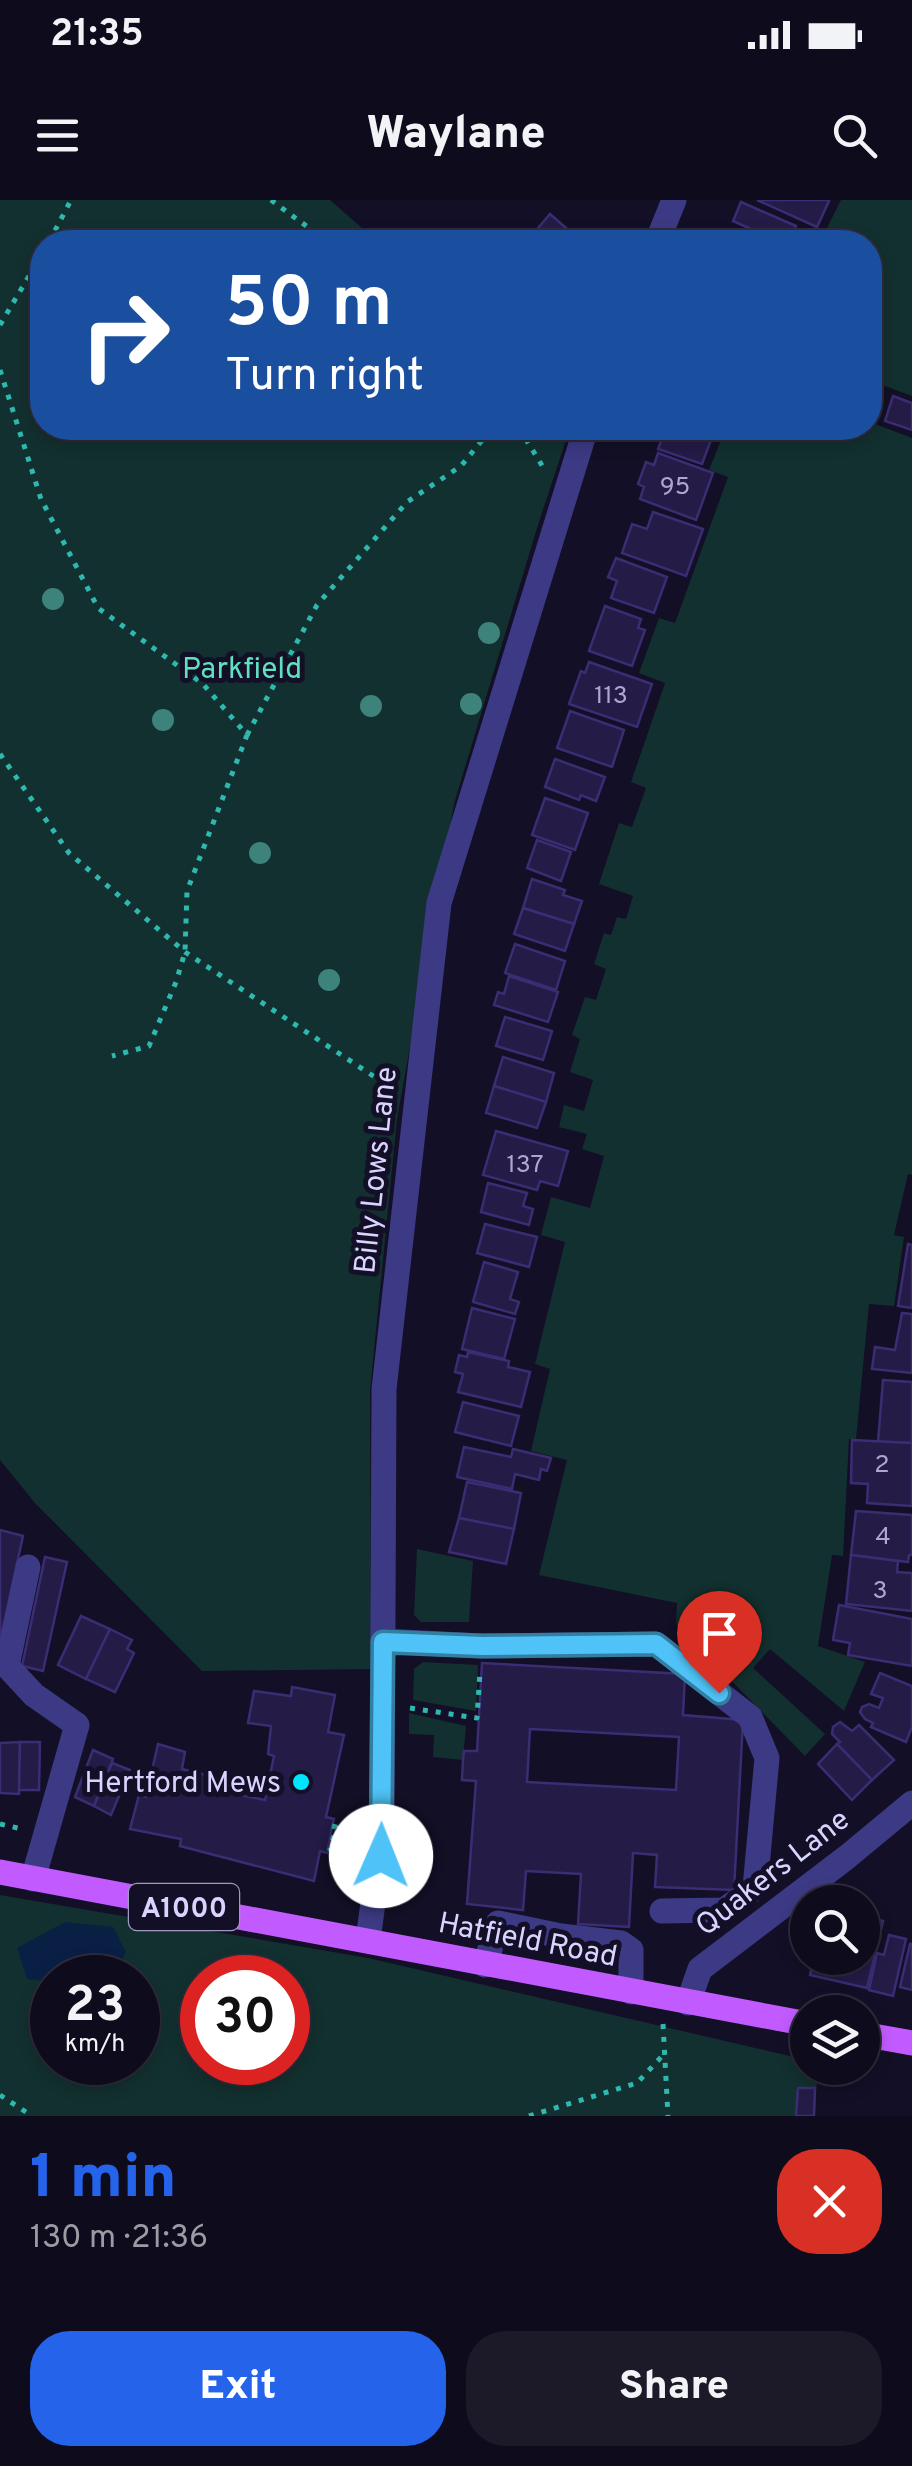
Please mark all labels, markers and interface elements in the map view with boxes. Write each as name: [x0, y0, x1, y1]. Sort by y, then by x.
text: 21:35: [50, 11, 144, 60]
text: Waylane: [366, 107, 546, 164]
icon: menu: [30, 108, 85, 163]
icon: search: [827, 108, 882, 163]
text: 50 m: [225, 262, 392, 351]
icon: right: [60, 270, 190, 400]
text: Turn right: [225, 349, 424, 406]
house number: 95: [660, 472, 690, 504]
park label: Parkfield: [182, 652, 302, 689]
house number: 113: [594, 681, 628, 713]
street label: Billy Lows Lane: [348, 1065, 407, 1276]
house number: 137: [506, 1150, 544, 1182]
house number: 2: [874, 1450, 890, 1482]
house number: 4: [875, 1522, 891, 1554]
house number: 3: [872, 1576, 888, 1608]
pin: [677, 1591, 762, 1694]
icon: arrive: [692, 1606, 747, 1661]
place label: Hertford Mews: [84, 1766, 281, 1803]
marker: Hertford Mews: [290, 1771, 312, 1793]
street label: Quakers Lane: [689, 1802, 858, 1946]
position arrow: [329, 1804, 433, 1908]
road number: A1000: [129, 1884, 239, 1930]
map controls: [790, 1885, 880, 2085]
button: search: [790, 1885, 880, 1975]
street label: Hatfield Road: [435, 1906, 620, 1977]
speed limit sign: 30: [180, 1955, 310, 2085]
text: 23: [65, 1976, 125, 2039]
button: layers: [790, 1995, 880, 2085]
text: km/h: [65, 2029, 125, 2061]
text: 1 min: [30, 2143, 177, 2219]
button: close: [777, 2149, 882, 2254]
text: 130 m · 21:36: [30, 2219, 208, 2259]
button: Exit: [30, 2331, 446, 2446]
button: Share: [466, 2331, 882, 2446]

